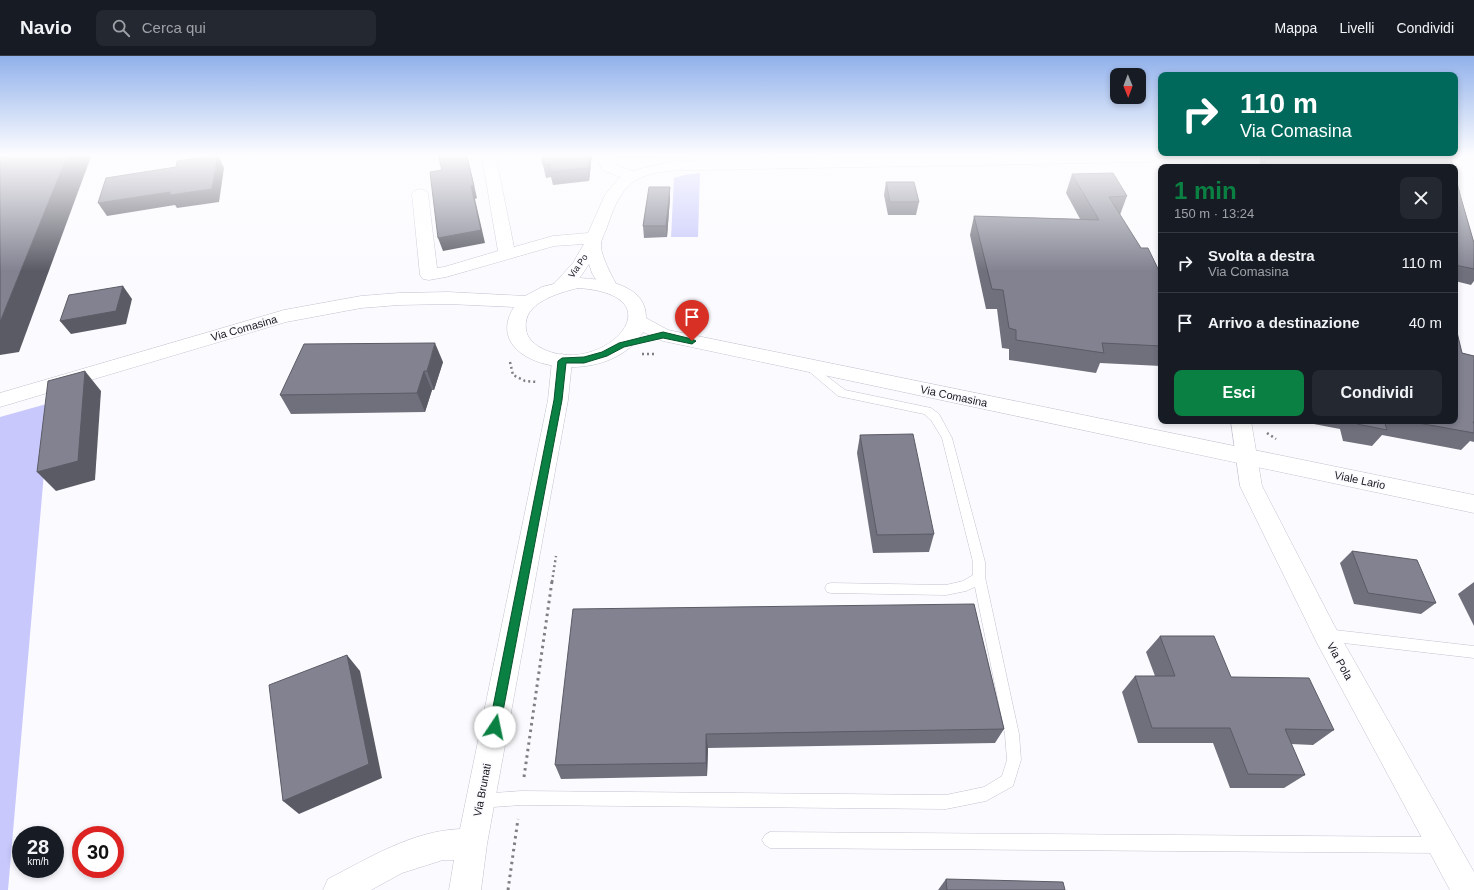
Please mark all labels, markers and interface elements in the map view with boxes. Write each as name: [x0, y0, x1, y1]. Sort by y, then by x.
search box: [96, 10, 376, 46]
text: Navio: [20, 17, 72, 38]
icon: search: [110, 17, 132, 39]
text: Cerca qui: [142, 19, 206, 36]
text: Mappa: [1275, 20, 1317, 36]
text: Livelli: [1339, 20, 1374, 36]
text: Condividi: [1396, 20, 1454, 36]
north arrow: [1110, 68, 1146, 104]
map controls: [1110, 68, 1146, 104]
icon: right: [1174, 88, 1226, 140]
text: 110 m: [1240, 88, 1318, 119]
text: Via Comasina: [1240, 121, 1352, 141]
text: 1 min: [1174, 177, 1237, 204]
button: close: [1400, 177, 1442, 219]
text: 150 m · 13:24: [1174, 206, 1254, 221]
text: Svolta a destra: [1208, 247, 1315, 264]
street label: Via Po: [566, 252, 590, 280]
icon: right: [1174, 252, 1196, 274]
text: 110 m: [1401, 254, 1442, 271]
text: Via Comasina: [1208, 264, 1289, 279]
pin: [675, 300, 709, 341]
icon: arrive: [681, 306, 703, 328]
icon: arrive: [1174, 312, 1196, 334]
street label: Via Comasina: [210, 313, 279, 343]
text: Arrivo a destinazione: [1208, 314, 1360, 331]
text: 40 m: [1409, 314, 1442, 331]
button: Esci: [1174, 370, 1304, 416]
button: Condividi: [1312, 370, 1442, 416]
street label: Via Comasina: [919, 383, 990, 409]
street label: Viale Lario: [1333, 469, 1387, 491]
street label: Via Pola: [1325, 640, 1356, 683]
position arrow: [474, 706, 516, 748]
street label: Via Brunati: [471, 763, 493, 817]
speed limit sign: 30: [72, 826, 124, 878]
text: 28: [27, 836, 49, 858]
text: km/h: [27, 856, 49, 867]

